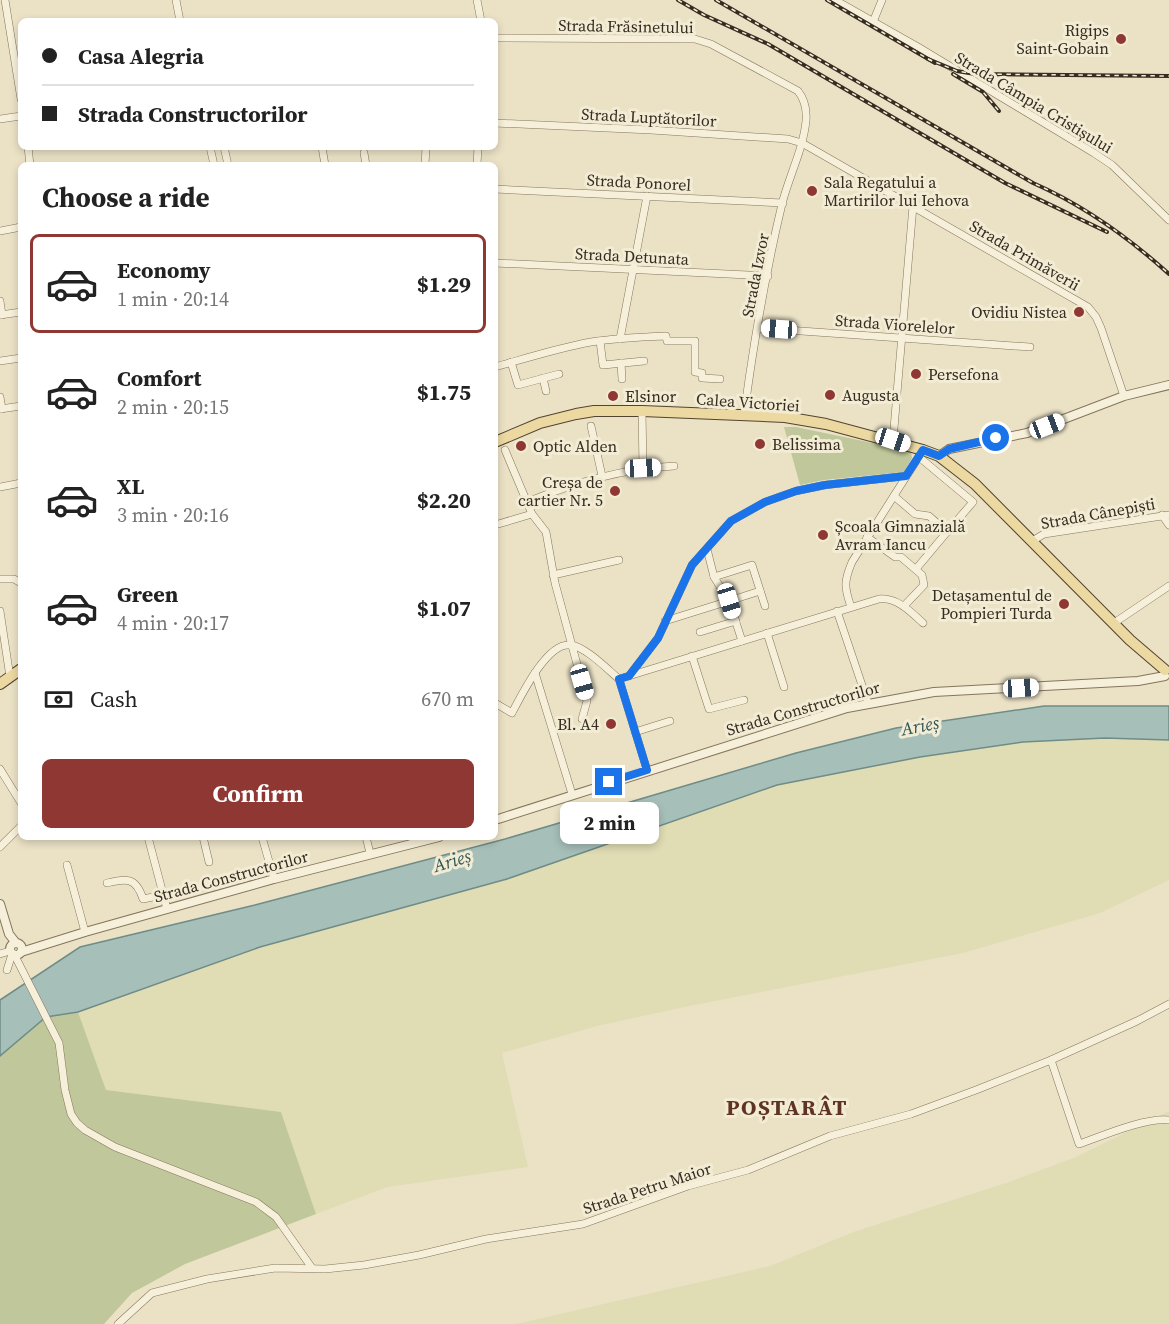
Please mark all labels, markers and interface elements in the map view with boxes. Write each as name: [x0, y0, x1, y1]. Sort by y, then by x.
street label: Strada Frăsinetului: [558, 14, 694, 38]
place label: Rigips Saint-Gobain: [1017, 19, 1109, 59]
marker: Rigips Saint-Gobain: [1114, 32, 1128, 46]
text: Casa Alegria: [78, 41, 204, 71]
street label: Strada Câmpia Cristișului: [951, 46, 1117, 158]
text: Strada Constructorilor: [78, 99, 308, 129]
street label: Strada Luptătorilor: [581, 102, 717, 132]
street label: Strada Ponorel: [586, 168, 692, 196]
place label: Sala Regatului a Martirilor lui Iehova: [824, 171, 970, 211]
text: Choose a ride: [42, 179, 210, 216]
marker: Sala Regatului a Martirilor lui Iehova: [805, 184, 819, 198]
street label: Strada Primăverii: [966, 214, 1084, 296]
street label: Strada Izvor: [736, 231, 774, 319]
street label: Strada Detunata: [575, 242, 690, 270]
text: Economy: [117, 255, 211, 285]
icon: car: [45, 257, 99, 311]
text: $1.29: [417, 269, 471, 299]
text: 1 min · 20:14: [117, 285, 229, 313]
place label: Ovidiu Nistea: [971, 301, 1068, 323]
marker: Ovidiu Nistea: [1072, 305, 1086, 319]
street label: Strada Viorelelor: [834, 309, 956, 339]
car: [760, 319, 798, 339]
text: Comfort: [117, 363, 201, 393]
place label: Persefona: [928, 363, 1000, 385]
icon: car: [45, 365, 99, 419]
marker: Persefona: [909, 367, 923, 381]
text: $1.75: [417, 377, 471, 407]
place label: Augusta: [842, 384, 900, 406]
place label: Elsinor: [625, 385, 677, 407]
street label: Calea Victoriei: [695, 387, 801, 417]
marker: Augusta: [823, 388, 837, 402]
marker: Elsinor: [606, 389, 620, 403]
text: 2 min · 20:15: [117, 393, 229, 421]
car: [1027, 411, 1067, 441]
route start: [982, 424, 1009, 451]
car: [873, 426, 913, 454]
place label: Belissima: [772, 433, 842, 455]
place label: Optic Alden: [533, 435, 618, 457]
marker: Belissima: [753, 437, 767, 451]
marker: Optic Alden: [514, 439, 528, 453]
car: [625, 458, 661, 478]
text: XL: [117, 471, 144, 501]
place label: Creșa de cartier Nr. 5: [518, 471, 603, 511]
icon: car: [45, 473, 99, 527]
marker: Creșa de cartier Nr. 5: [608, 484, 622, 498]
text: $2.20: [417, 485, 471, 515]
street label: Strada Cânepiști: [1039, 492, 1157, 534]
text: 3 min · 20:16: [117, 501, 229, 529]
place label: Școala Gimnazială Avram Iancu: [835, 515, 966, 555]
marker: Școala Gimnazială Avram Iancu: [816, 528, 830, 542]
text: Green: [117, 579, 178, 609]
icon: car: [45, 581, 99, 635]
car: [715, 581, 743, 621]
place label: Detașamentul de Pompieri Turda: [932, 584, 1053, 624]
text: $1.07: [417, 593, 471, 623]
marker: Detașamentul de Pompieri Turda: [1057, 597, 1071, 611]
text: 4 min · 20:17: [117, 609, 229, 637]
car: [568, 662, 596, 702]
street label: Strada Constructorilor: [724, 675, 883, 740]
car: [1003, 678, 1039, 698]
icon: cash: [42, 683, 75, 716]
text: Cash: [90, 684, 138, 714]
text: 670 m: [421, 685, 474, 713]
water label: Arieș: [898, 709, 942, 742]
place label: Bl. A4: [557, 713, 599, 735]
marker: Bl. A4: [604, 717, 618, 731]
button: Confirm: [42, 759, 474, 828]
route end: [595, 768, 622, 795]
callout: 2 min: [560, 803, 658, 845]
text: 2 min: [584, 809, 635, 837]
water label: Arieș: [429, 843, 474, 878]
street label: Strada Constructorilor: [151, 845, 311, 907]
district label: POȘTARÂT: [726, 1092, 848, 1122]
street label: Strada Petru Maior: [580, 1157, 714, 1219]

